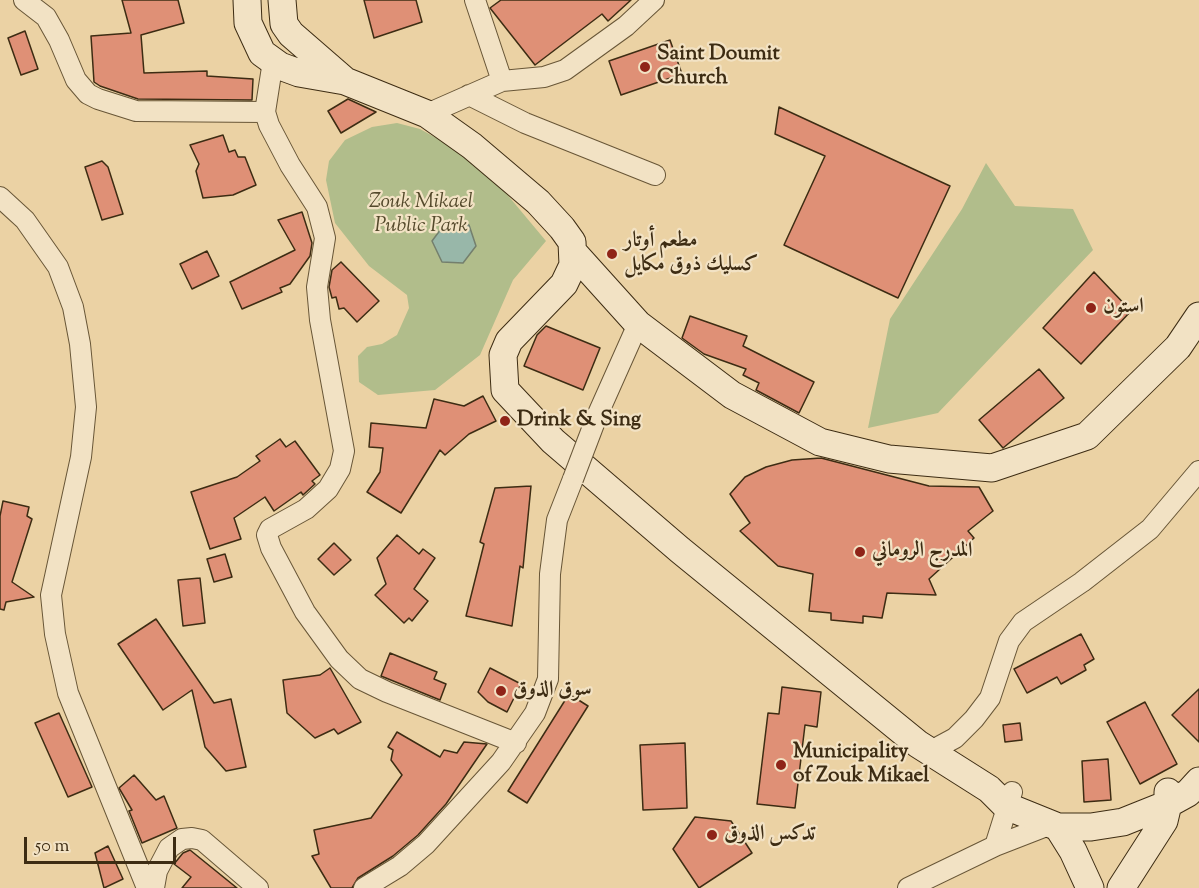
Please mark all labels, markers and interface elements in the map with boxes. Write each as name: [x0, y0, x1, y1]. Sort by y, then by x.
place label: Saint Doumit Church: [657, 42, 780, 92]
marker: Saint Doumit Church: [638, 60, 652, 74]
park label: Zouk Mikael Public Park: [369, 190, 473, 240]
place label: مطعم أوتار كسليك ذوق مكايل: [624, 229, 758, 279]
marker: مطعم أوتار كسليك ذوق مكايل: [605, 247, 619, 261]
place label: استون: [1103, 295, 1144, 321]
marker: استون: [1084, 301, 1098, 315]
place label: Drink & Sing: [517, 408, 641, 434]
marker: Drink & Sing: [498, 414, 512, 428]
place label: المدرج الروماني: [872, 539, 973, 565]
marker: المدرج الروماني: [853, 545, 867, 559]
place label: سوق الذوق: [513, 678, 592, 704]
marker: سوق الذوق: [494, 684, 508, 698]
place label: Municipality of Zouk Mikael: [793, 740, 929, 790]
marker: Municipality of Zouk Mikael: [774, 758, 788, 772]
place label: تدكس الذوق: [724, 822, 815, 848]
scale bar: [27, 825, 178, 863]
marker: تدكس الذوق: [705, 828, 719, 842]
text: 50 m: [35, 834, 69, 860]

